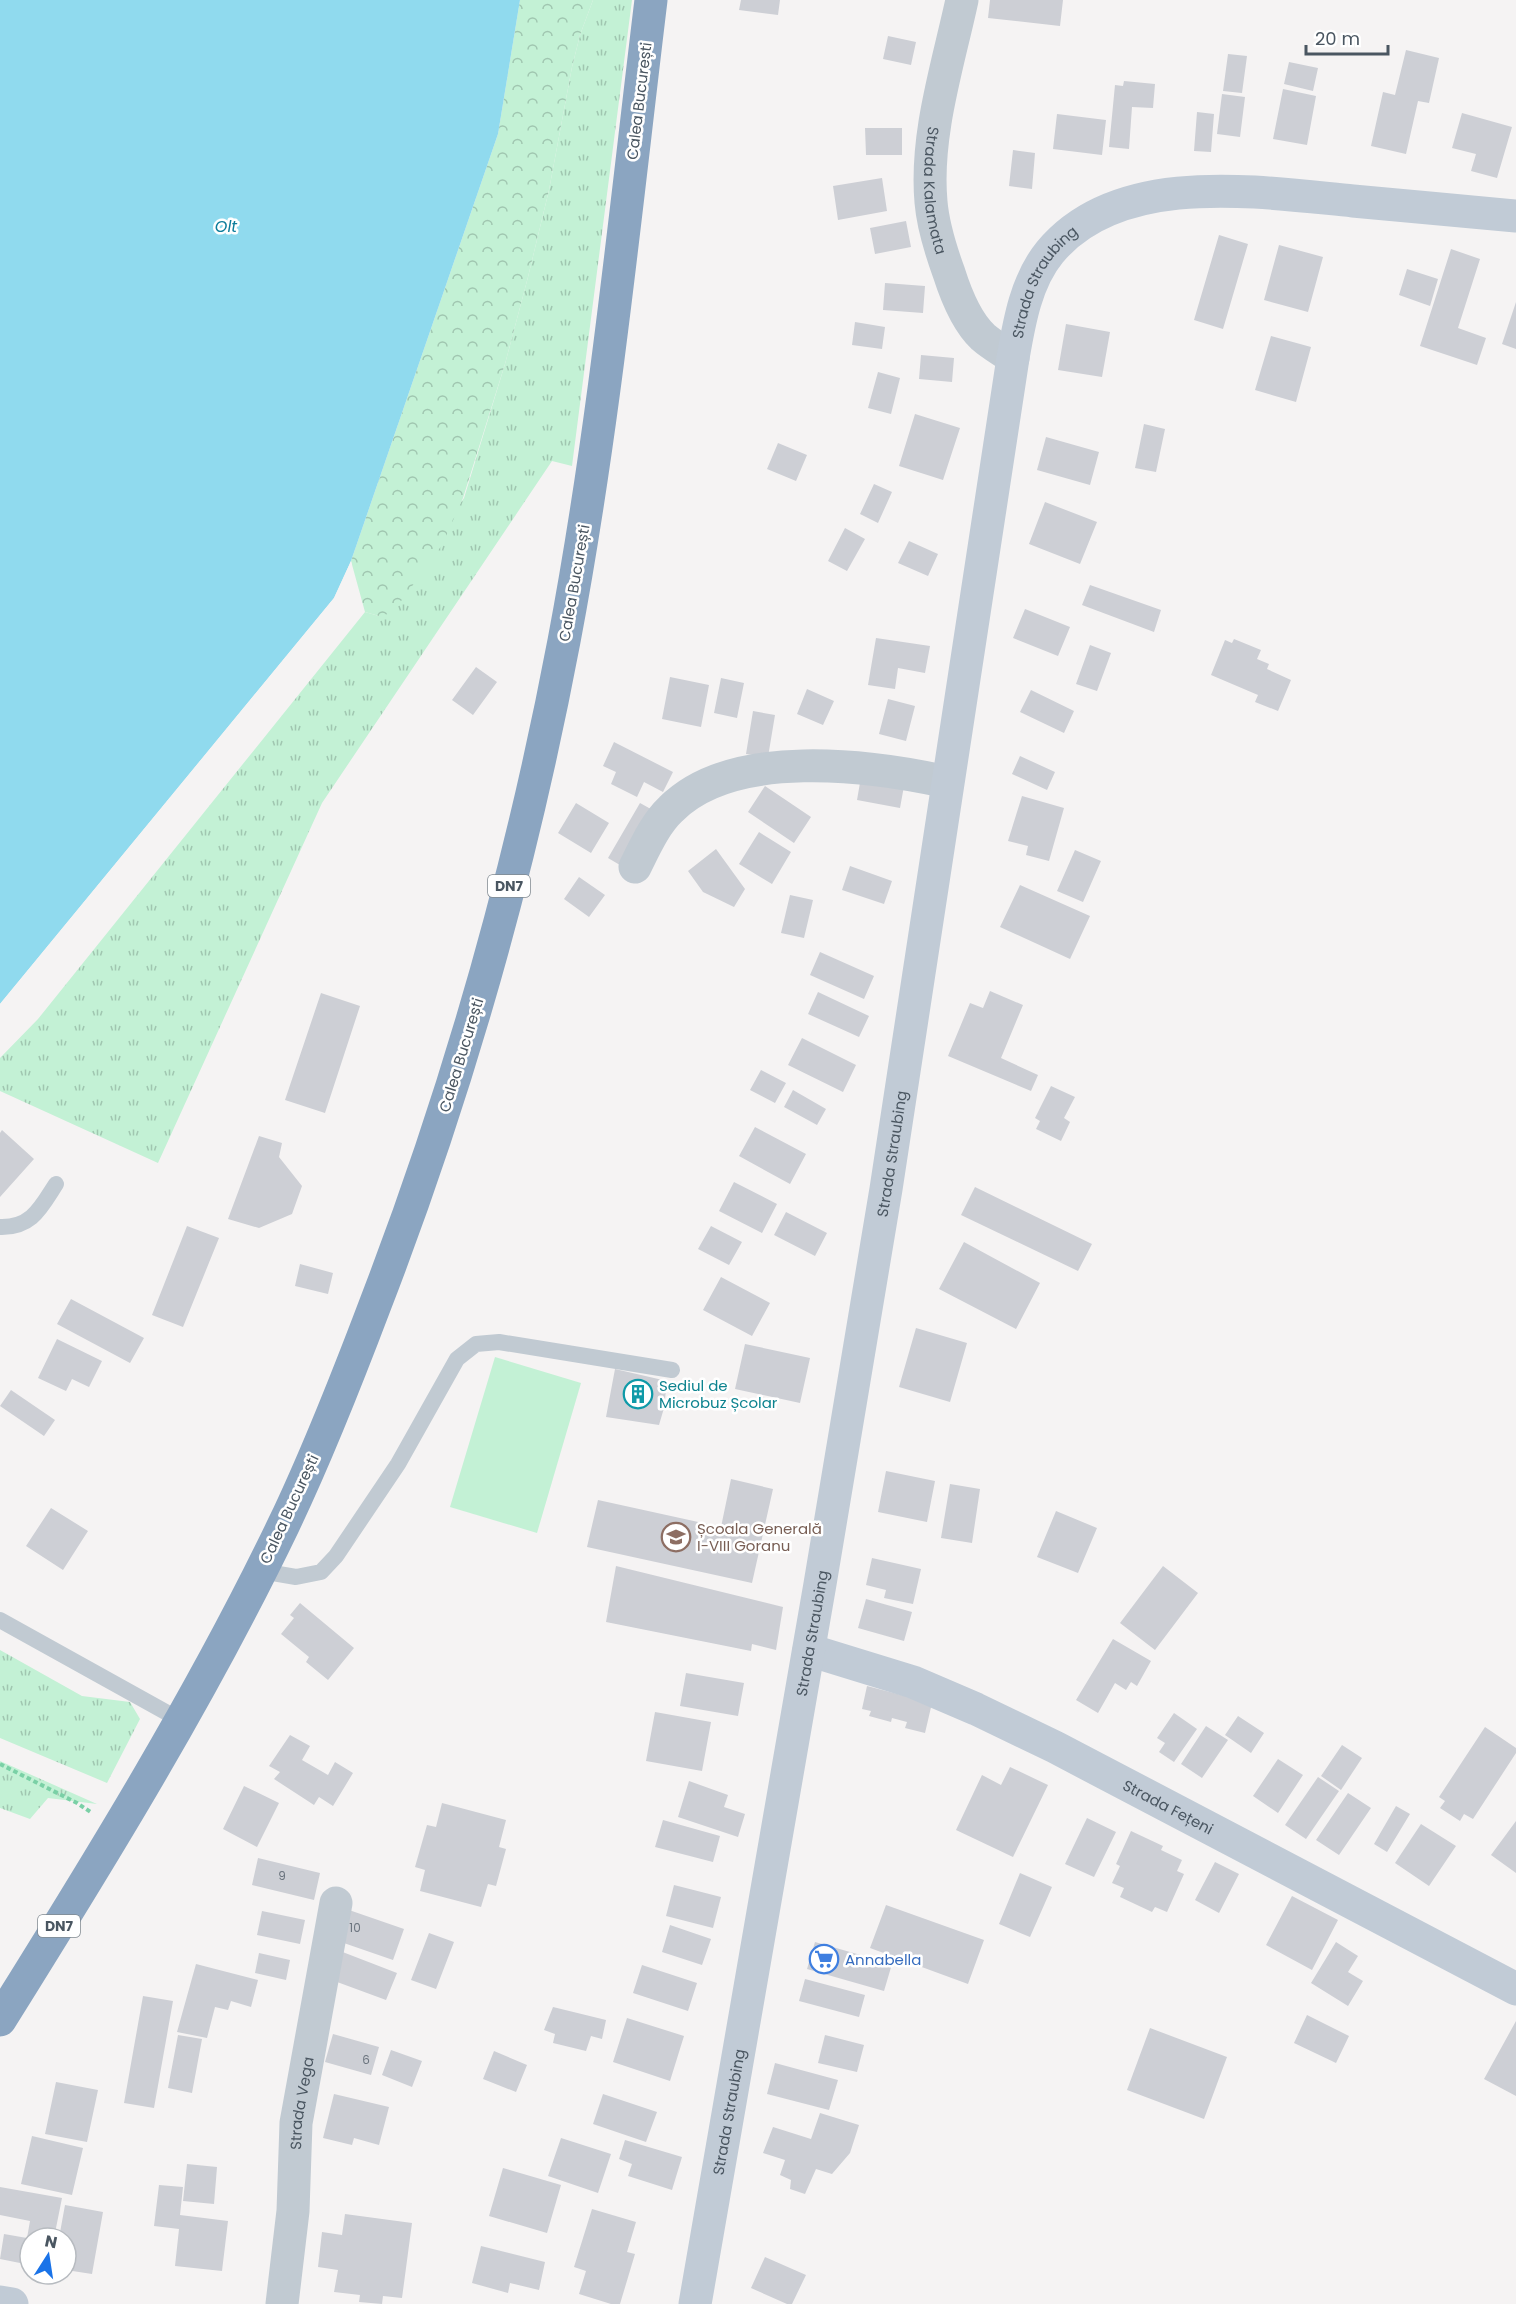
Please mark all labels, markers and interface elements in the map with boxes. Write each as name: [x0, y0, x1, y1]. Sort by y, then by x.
scale bar: [1306, 18, 1388, 56]
text: 20 m: [1315, 26, 1360, 51]
street label: Calea București: [621, 41, 657, 161]
street label: Strada Kalamata: [919, 125, 952, 257]
water label: Olt: [215, 215, 238, 238]
street label: Strada Straubing: [1006, 220, 1081, 340]
street label: Calea București: [553, 523, 595, 643]
road number: DN7: [488, 875, 530, 897]
street label: Calea București: [434, 995, 488, 1115]
street label: Strada Straubing: [871, 1089, 911, 1218]
place label: Sediul de Microbuz Școlar: [659, 1375, 778, 1413]
building icon: Sediul de Microbuz Școlar: [622, 1378, 654, 1410]
street label: Calea București: [254, 1451, 324, 1567]
place label: Școala Generală I-VIII Goranu: [697, 1518, 822, 1556]
school or university icon: Școala Generală I-VIII Goranu: [660, 1521, 692, 1553]
street label: Strada Straubing: [790, 1568, 833, 1698]
street label: Strada Fețeni: [1119, 1774, 1217, 1839]
house number: 9: [278, 1867, 286, 1884]
road number: DN7: [38, 1915, 80, 1937]
house number: 10: [349, 1919, 361, 1936]
supermarket icon: Annabella: [808, 1943, 840, 1975]
place label: Annabella: [845, 1949, 921, 1970]
street label: Strada Straubing: [707, 2047, 750, 2177]
house number: 6: [362, 2051, 370, 2068]
street label: Strada Vega: [285, 2055, 318, 2150]
north arrow: [18, 2226, 78, 2286]
text: N: [43, 2229, 59, 2254]

